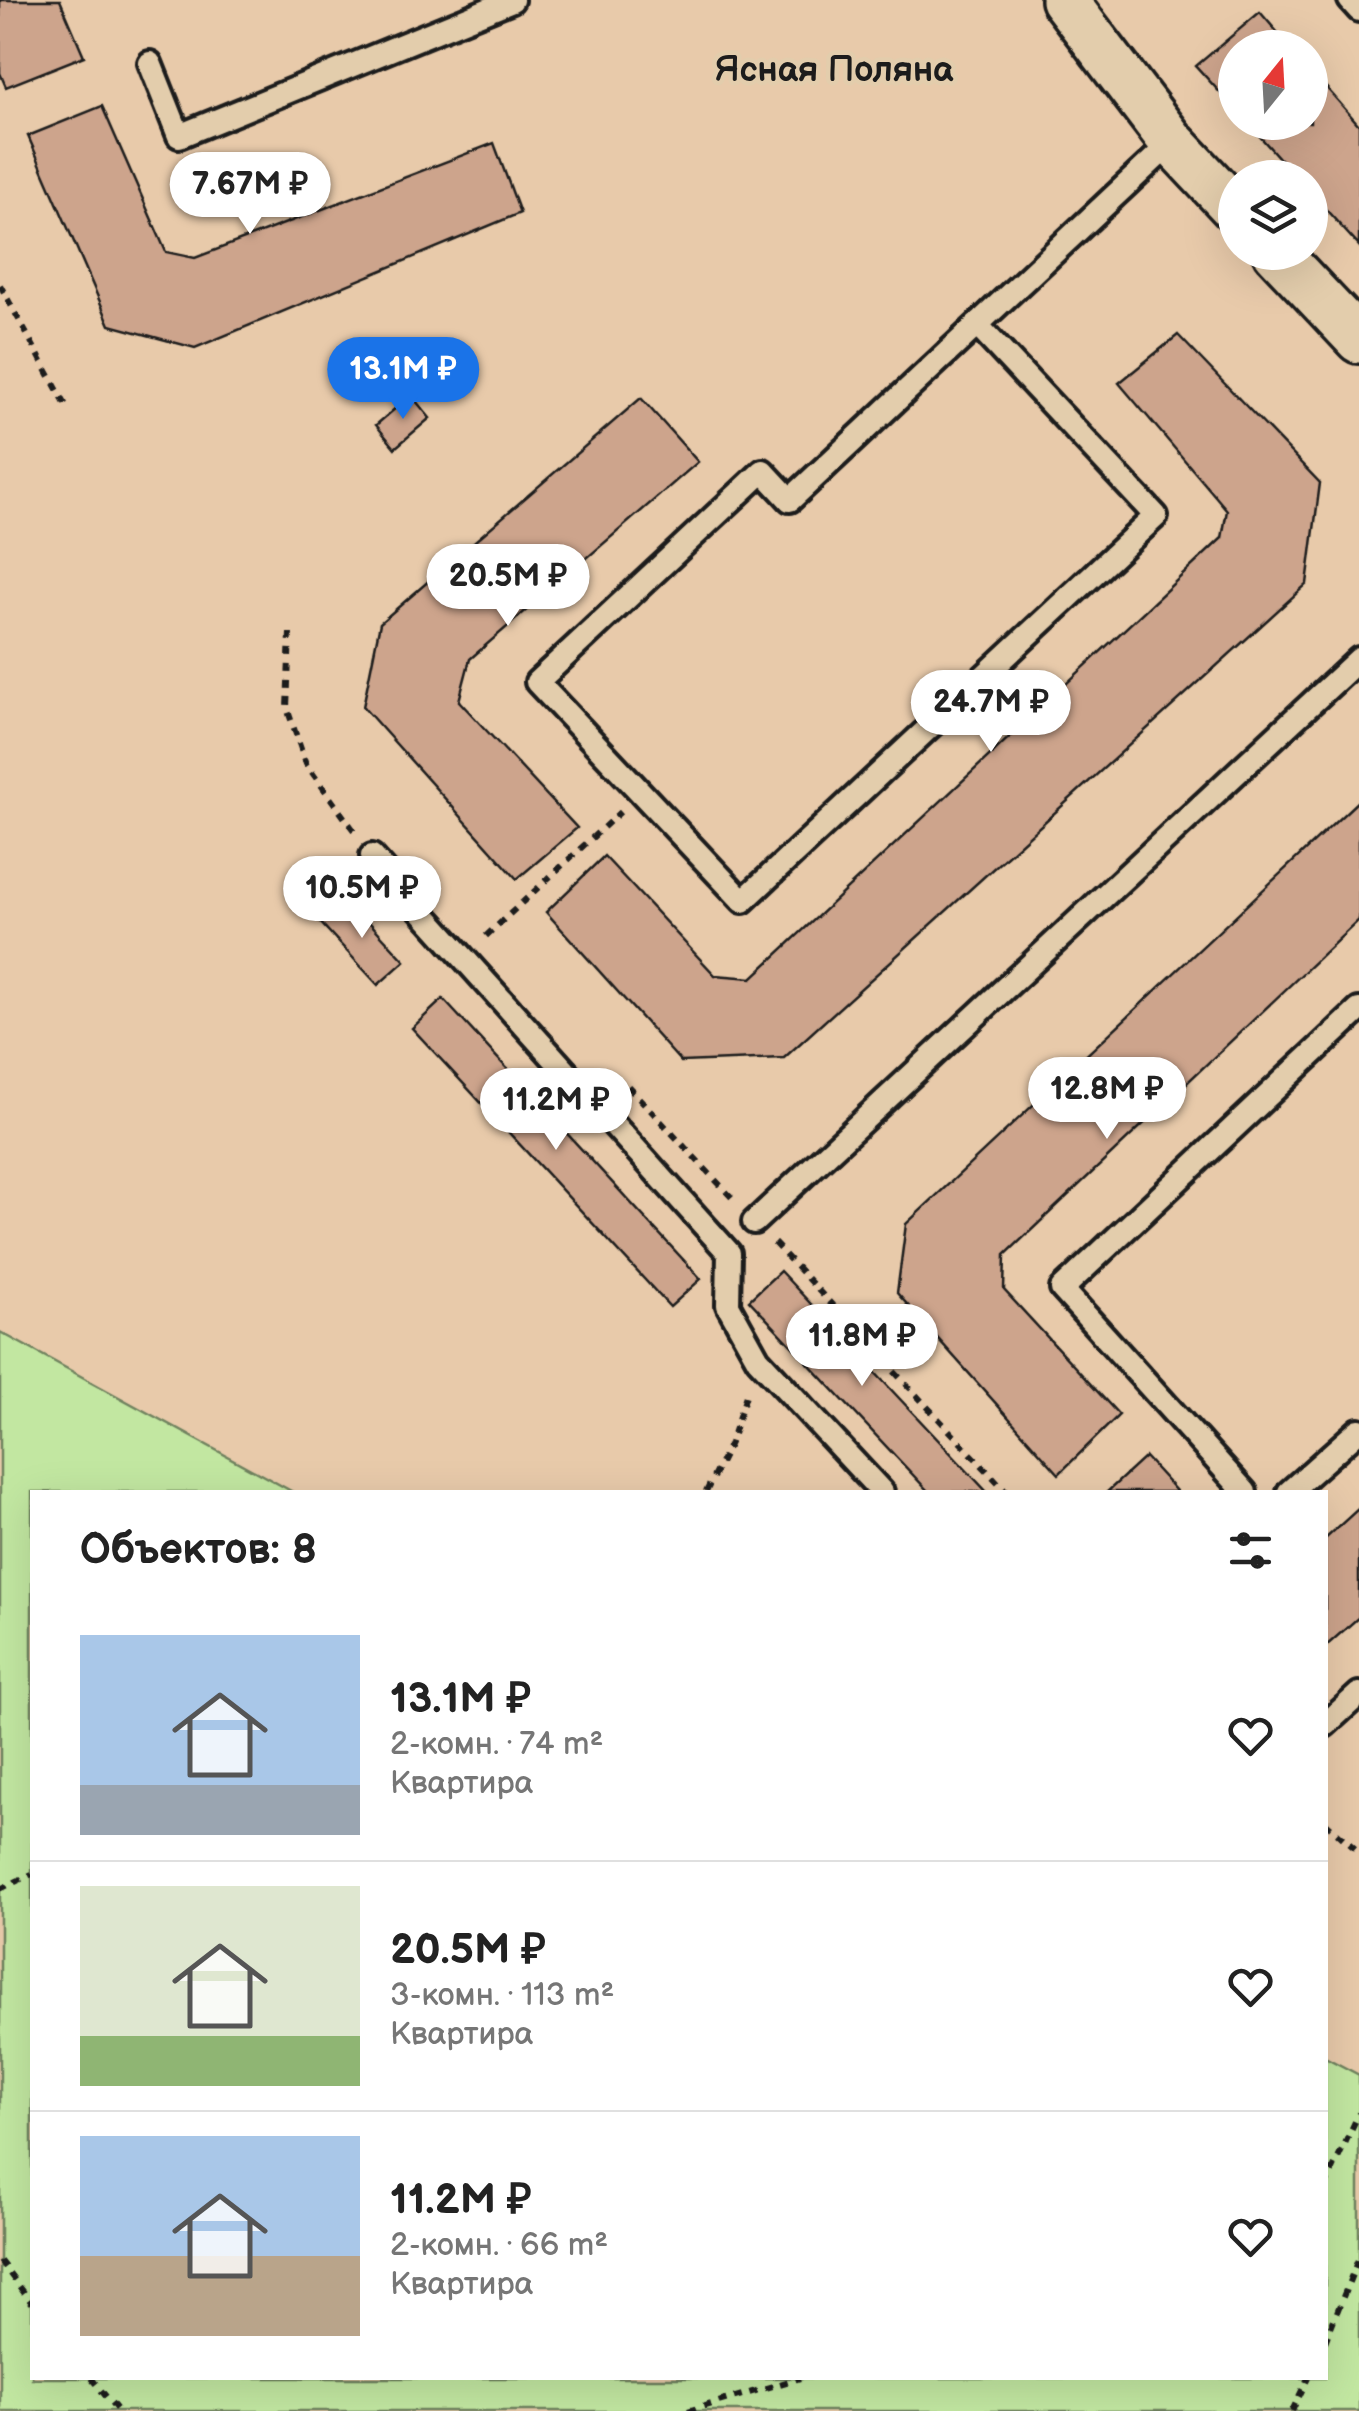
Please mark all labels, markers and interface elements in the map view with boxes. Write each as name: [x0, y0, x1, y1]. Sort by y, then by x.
north arrow: [1218, 30, 1328, 140]
map controls: [1218, 30, 1328, 270]
district label: Ясная Поляна: [715, 49, 954, 92]
pin: 7.67M ₽: [158, 152, 342, 237]
button: layers: [1218, 160, 1328, 270]
text: 7.67M ₽: [192, 165, 308, 204]
pin: 13.1M ₽: [311, 337, 495, 422]
text: 13.1M ₽: [349, 350, 457, 389]
pin: 20.5M ₽: [416, 544, 600, 629]
text: 20.5M ₽: [449, 557, 567, 596]
pin: 24.7M ₽: [899, 670, 1083, 755]
text: 24.7M ₽: [933, 683, 1049, 722]
pin: 10.5M ₽: [270, 856, 454, 941]
text: 10.5M ₽: [305, 869, 419, 908]
pin: 12.8M ₽: [1015, 1057, 1199, 1142]
pin: 11.2M ₽: [464, 1068, 648, 1153]
text: 12.8M ₽: [1050, 1070, 1164, 1109]
text: 11.2M ₽: [502, 1081, 610, 1120]
pin: 11.8M ₽: [770, 1304, 954, 1389]
text: 11.8M ₽: [808, 1317, 916, 1356]
icon: filters: [1223, 1523, 1278, 1578]
text: Объектов: 8: [80, 1525, 317, 1576]
text: 13.1M ₽: [390, 1674, 531, 1725]
icon: home: [160, 1675, 280, 1795]
icon: heart: [1223, 1708, 1278, 1763]
text: 2-комн. · 74 m²: [390, 1725, 603, 1764]
text: Квартира: [390, 1764, 533, 1803]
text: 20.5M ₽: [390, 1925, 546, 1976]
icon: home: [160, 1926, 280, 2046]
icon: heart: [1223, 1959, 1278, 2014]
text: 3-комн. · 113 m²: [390, 1976, 614, 2015]
text: Квартира: [390, 2015, 533, 2054]
text: 11.2M ₽: [390, 2175, 532, 2226]
icon: home: [160, 2176, 280, 2296]
icon: heart: [1223, 2209, 1278, 2264]
text: 2-комн. · 66 m²: [390, 2226, 608, 2265]
text: Квартира: [390, 2265, 533, 2304]

